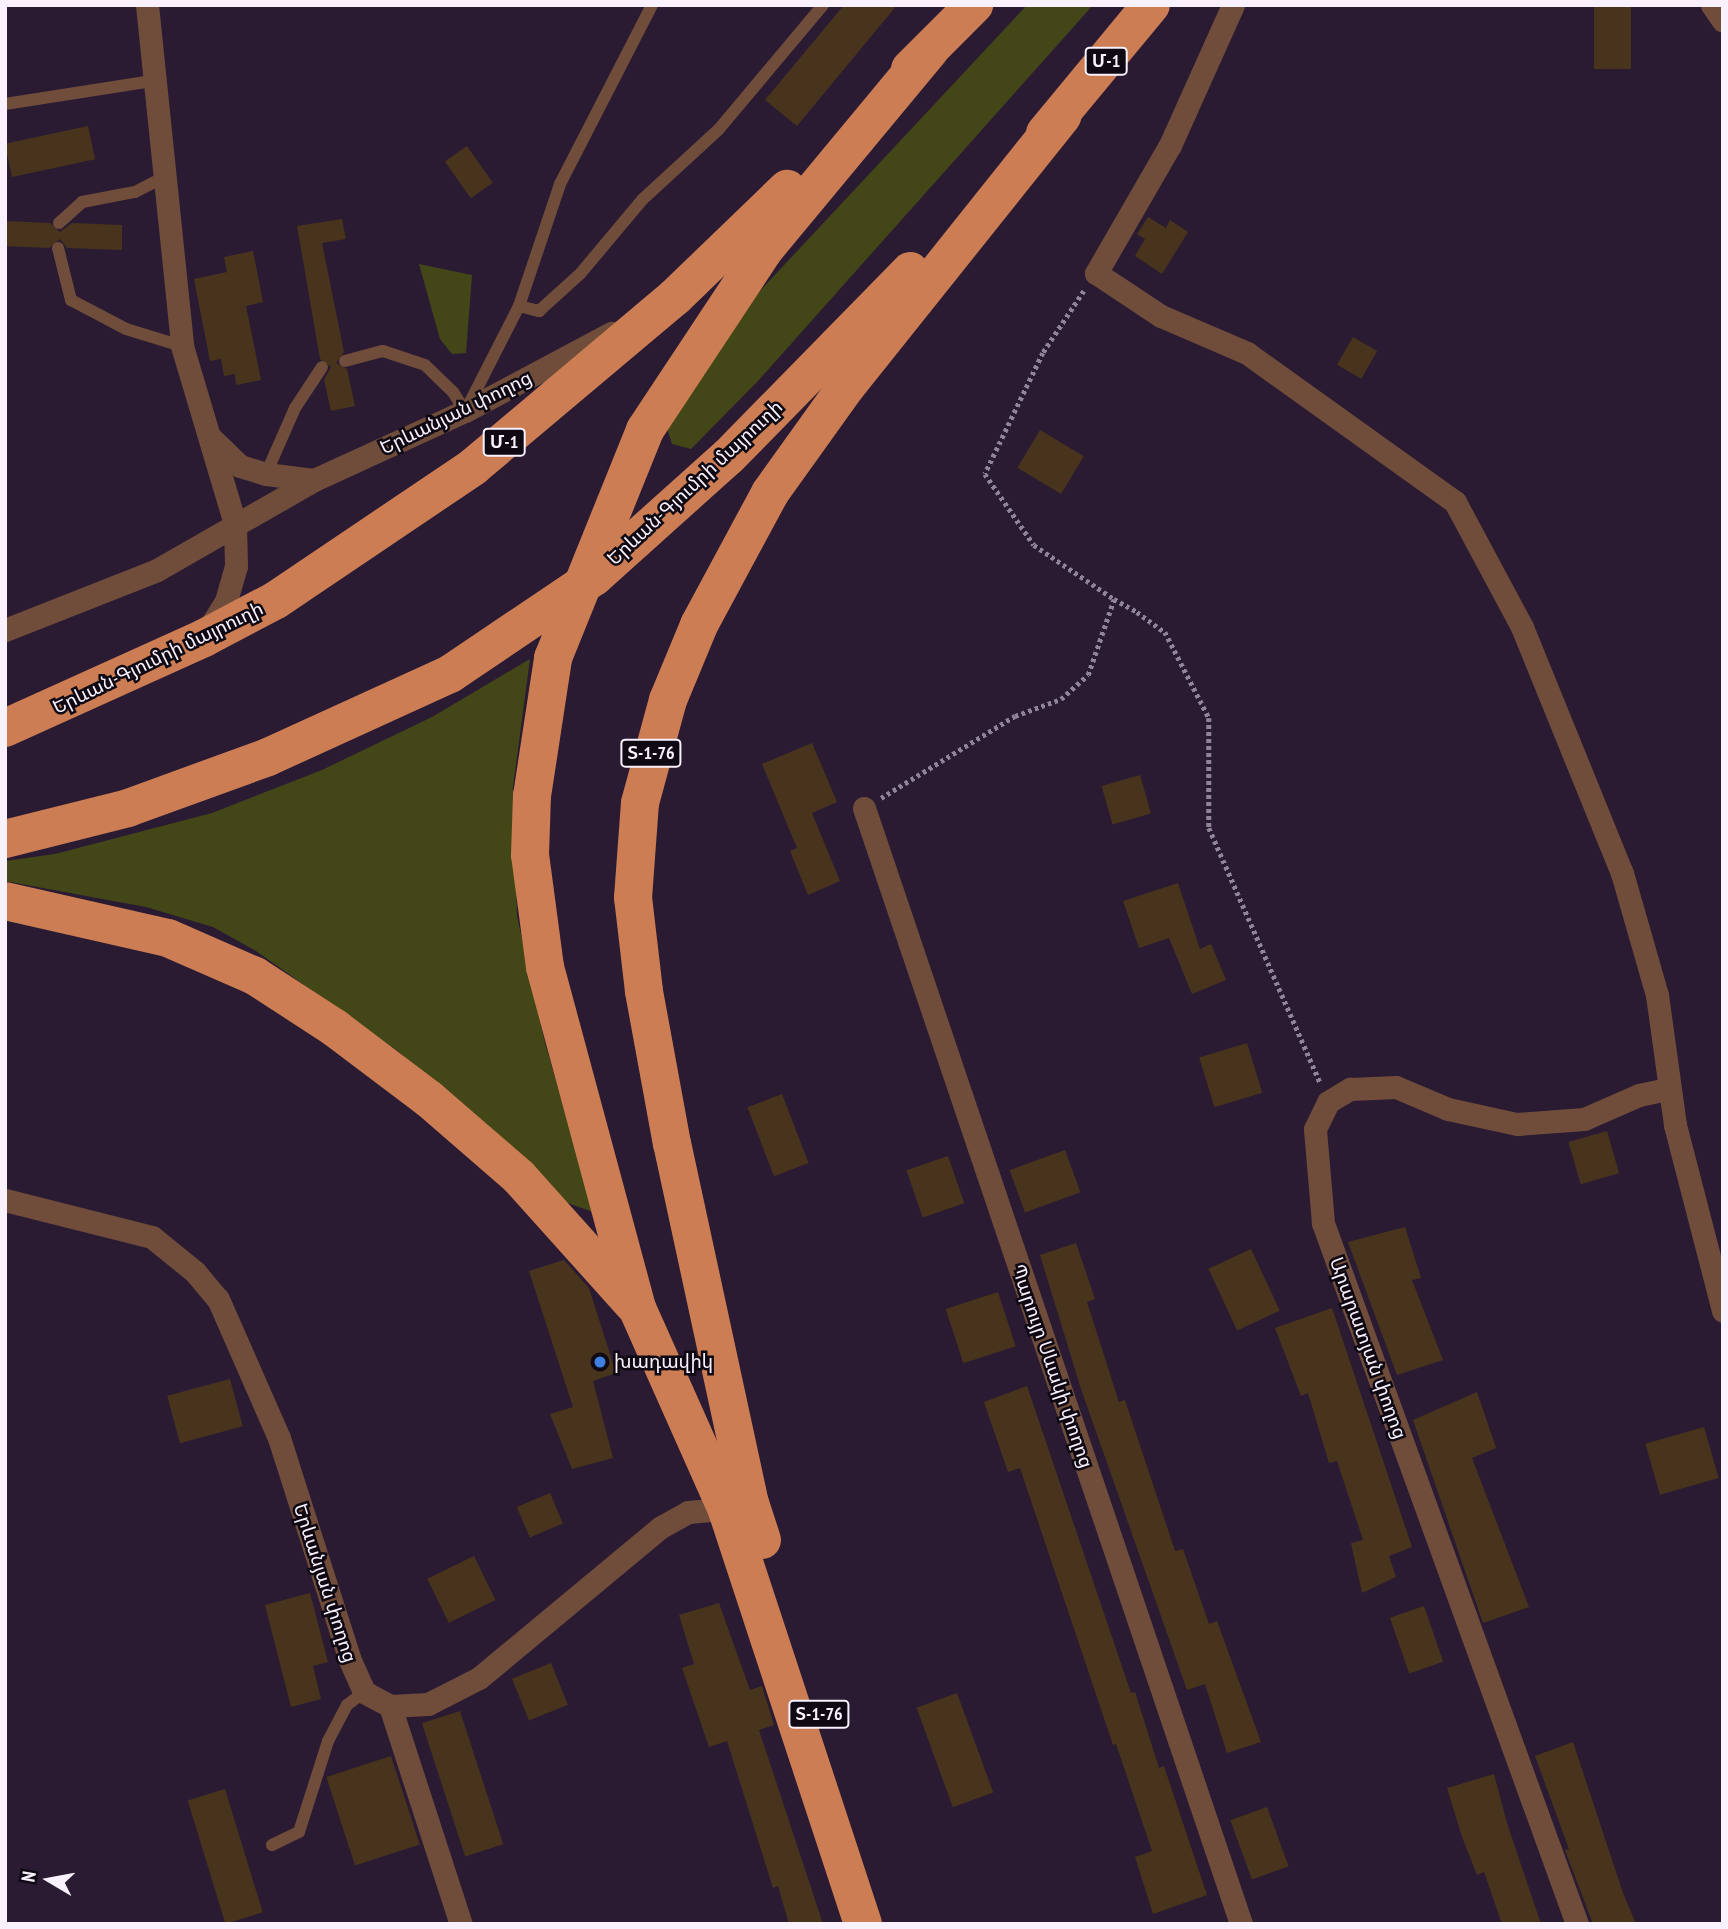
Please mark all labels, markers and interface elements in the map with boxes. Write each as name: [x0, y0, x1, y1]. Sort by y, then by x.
road number: Մ-1: [1083, 46, 1129, 76]
street label: Երևանյան փողոց: [376, 366, 536, 460]
street label: Երևան-Գյումրի մայրուղի: [603, 396, 787, 570]
road number: Մ-1: [481, 428, 527, 457]
street label: Երևան-Գյումրի մայրուղի: [49, 597, 267, 719]
road number: Տ-1-76: [620, 738, 682, 768]
street label: Արարատյան փողոց: [1325, 1254, 1411, 1442]
street label: Պարույր Սևակի փողոց: [1006, 1261, 1098, 1471]
place label: խադավիկ: [614, 1351, 713, 1373]
marker: խադավիկ: [592, 1354, 608, 1370]
street label: Երևանյան փողոց: [289, 1501, 361, 1665]
road number: Տ-1-76: [788, 1700, 850, 1728]
north arrow: [14, 1845, 84, 1915]
text: N: [16, 1869, 41, 1883]

